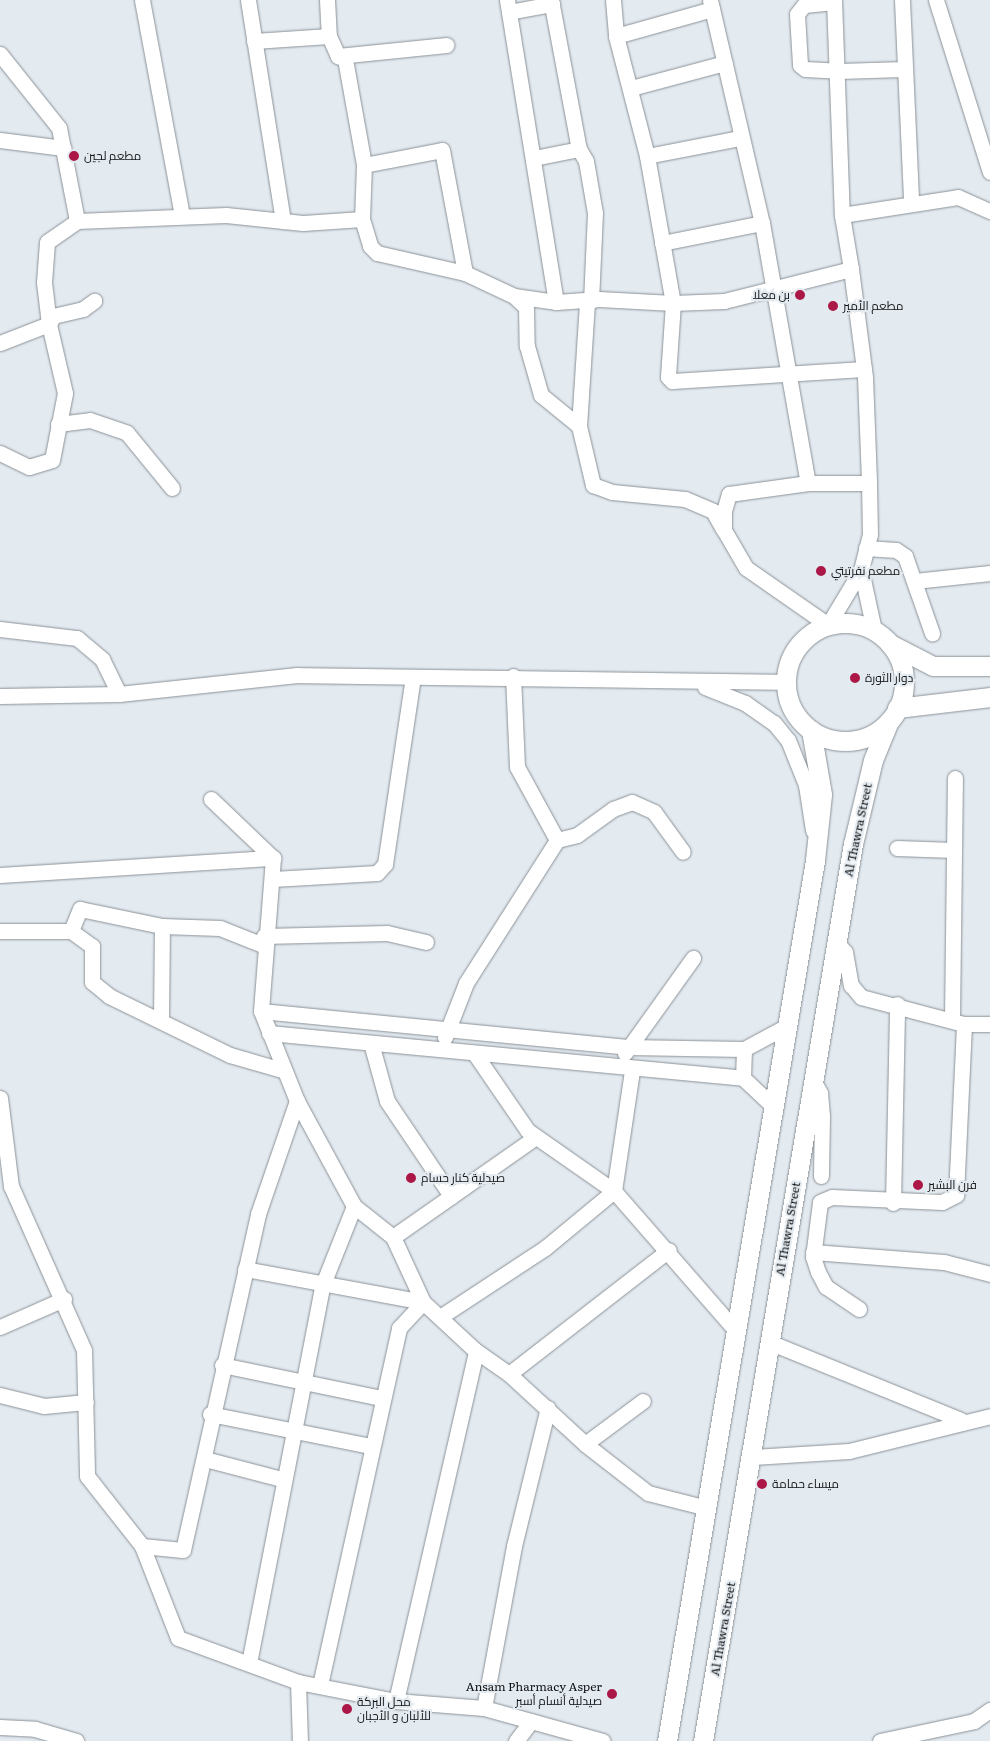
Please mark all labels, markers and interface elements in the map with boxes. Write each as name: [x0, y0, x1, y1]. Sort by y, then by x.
place label: مطعم لجين: [84, 149, 141, 163]
marker: مطعم لجين: [68, 150, 80, 162]
place label: بن معلا: [753, 288, 790, 302]
marker: بن معلا: [794, 289, 806, 301]
place label: مطعم الأمير: [843, 299, 903, 313]
marker: مطعم الأمير: [827, 300, 839, 312]
place label: مطعم نفرتيتي: [831, 564, 900, 578]
marker: مطعم نفرتيتي: [815, 565, 827, 577]
place label: دوار الثورة: [865, 671, 913, 685]
marker: دوار الثورة: [849, 672, 861, 684]
street label: Al Thawra Street: [841, 782, 875, 878]
place label: صيدلية كنار حسام: [421, 1171, 505, 1185]
marker: صيدلية كنار حسام: [405, 1172, 417, 1184]
place label: فرن البشير: [928, 1178, 977, 1192]
marker: فرن البشير: [912, 1179, 924, 1191]
street label: Al Thawra Street: [773, 1181, 803, 1277]
place label: ميساء حمامة: [772, 1477, 839, 1491]
marker: ميساء حمامة: [756, 1478, 768, 1490]
street label: Al Thawra Street: [708, 1581, 738, 1677]
place label: Ansam Pharmacy Asper صيدلية أنسام أسبر: [466, 1680, 602, 1708]
marker: Ansam Pharmacy Asper صيدلية أنسام أسبر: [606, 1688, 618, 1700]
place label: محل البركة للألبان و الأجبان: [357, 1695, 431, 1723]
marker: محل البركة للألبان و الأجبان: [341, 1703, 353, 1715]

